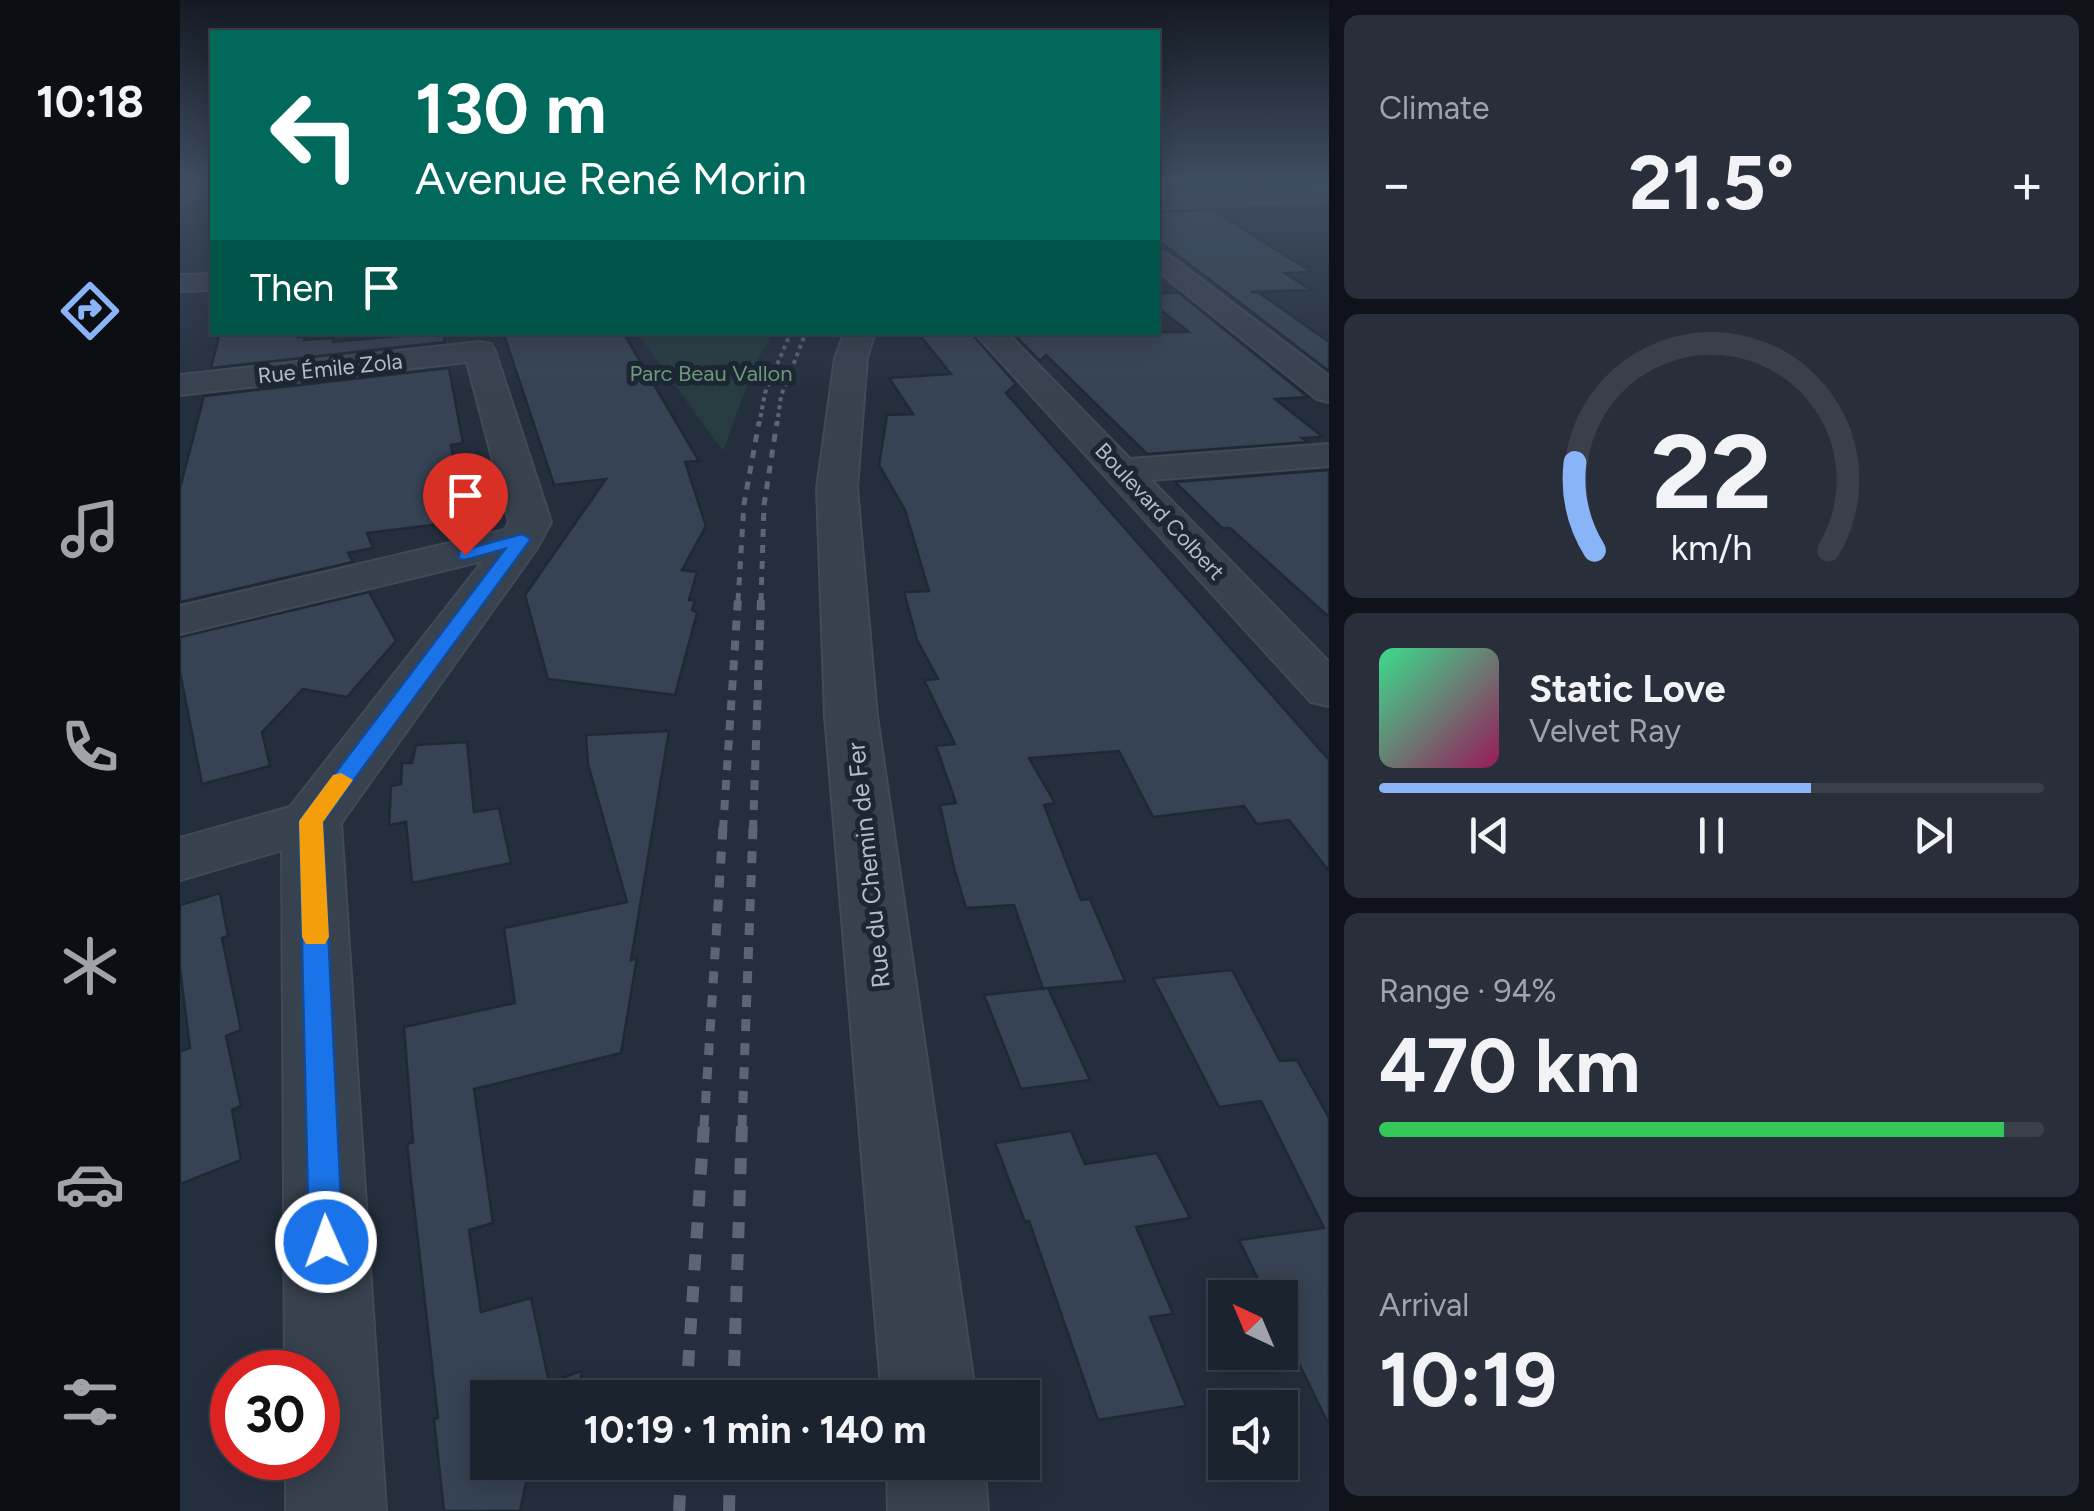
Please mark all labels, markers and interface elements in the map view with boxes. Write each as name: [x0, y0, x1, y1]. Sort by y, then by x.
text: 130 m: [415, 66, 607, 151]
icon: left: [250, 70, 380, 200]
text: 10:18: [36, 74, 144, 128]
text: Climate: [1379, 89, 1490, 127]
text: 21.5°: [1629, 138, 1794, 228]
text: Avenue René Morin: [415, 151, 807, 205]
text: −: [1379, 151, 1413, 217]
text: +: [2010, 151, 2044, 217]
icon: arrive: [354, 260, 409, 315]
text: Then: [250, 265, 334, 311]
icon: directions: [55, 276, 125, 346]
street label: Rue Émile Zola: [256, 347, 404, 390]
park label: Parc Beau Vallon: [629, 360, 793, 387]
text: 22: [1651, 409, 1772, 534]
street label: Boulevard Colbert: [1089, 437, 1230, 585]
pin: [423, 453, 508, 556]
icon: arrive: [438, 468, 493, 523]
icon: music: [55, 494, 125, 564]
text: km/h: [1671, 526, 1752, 569]
text: Static Love: [1529, 666, 1726, 712]
icon: phone: [55, 712, 125, 782]
text: Velvet Ray: [1529, 712, 1681, 750]
street label: Rue du Chemin de Fer: [840, 740, 896, 989]
icon: previous: [1462, 808, 1517, 863]
icon: pause: [1684, 808, 1739, 863]
icon: next: [1906, 808, 1961, 863]
icon: climate: [55, 931, 125, 1001]
text: Range · 94%: [1379, 972, 1557, 1010]
text: 470 km: [1379, 1021, 1640, 1111]
icon: car: [55, 1149, 125, 1219]
position arrow: [274, 1190, 378, 1294]
north arrow: [1208, 1280, 1298, 1370]
map controls: [1208, 1280, 1298, 1480]
text: Arrival: [1379, 1286, 1469, 1324]
text: 10:19: [1379, 1335, 1557, 1425]
speed limit sign: 30: [210, 1350, 340, 1480]
icon: filters: [55, 1367, 125, 1437]
button: sound: [1208, 1390, 1298, 1480]
text: 10:19 · 1 min · 140 m: [584, 1407, 926, 1453]

